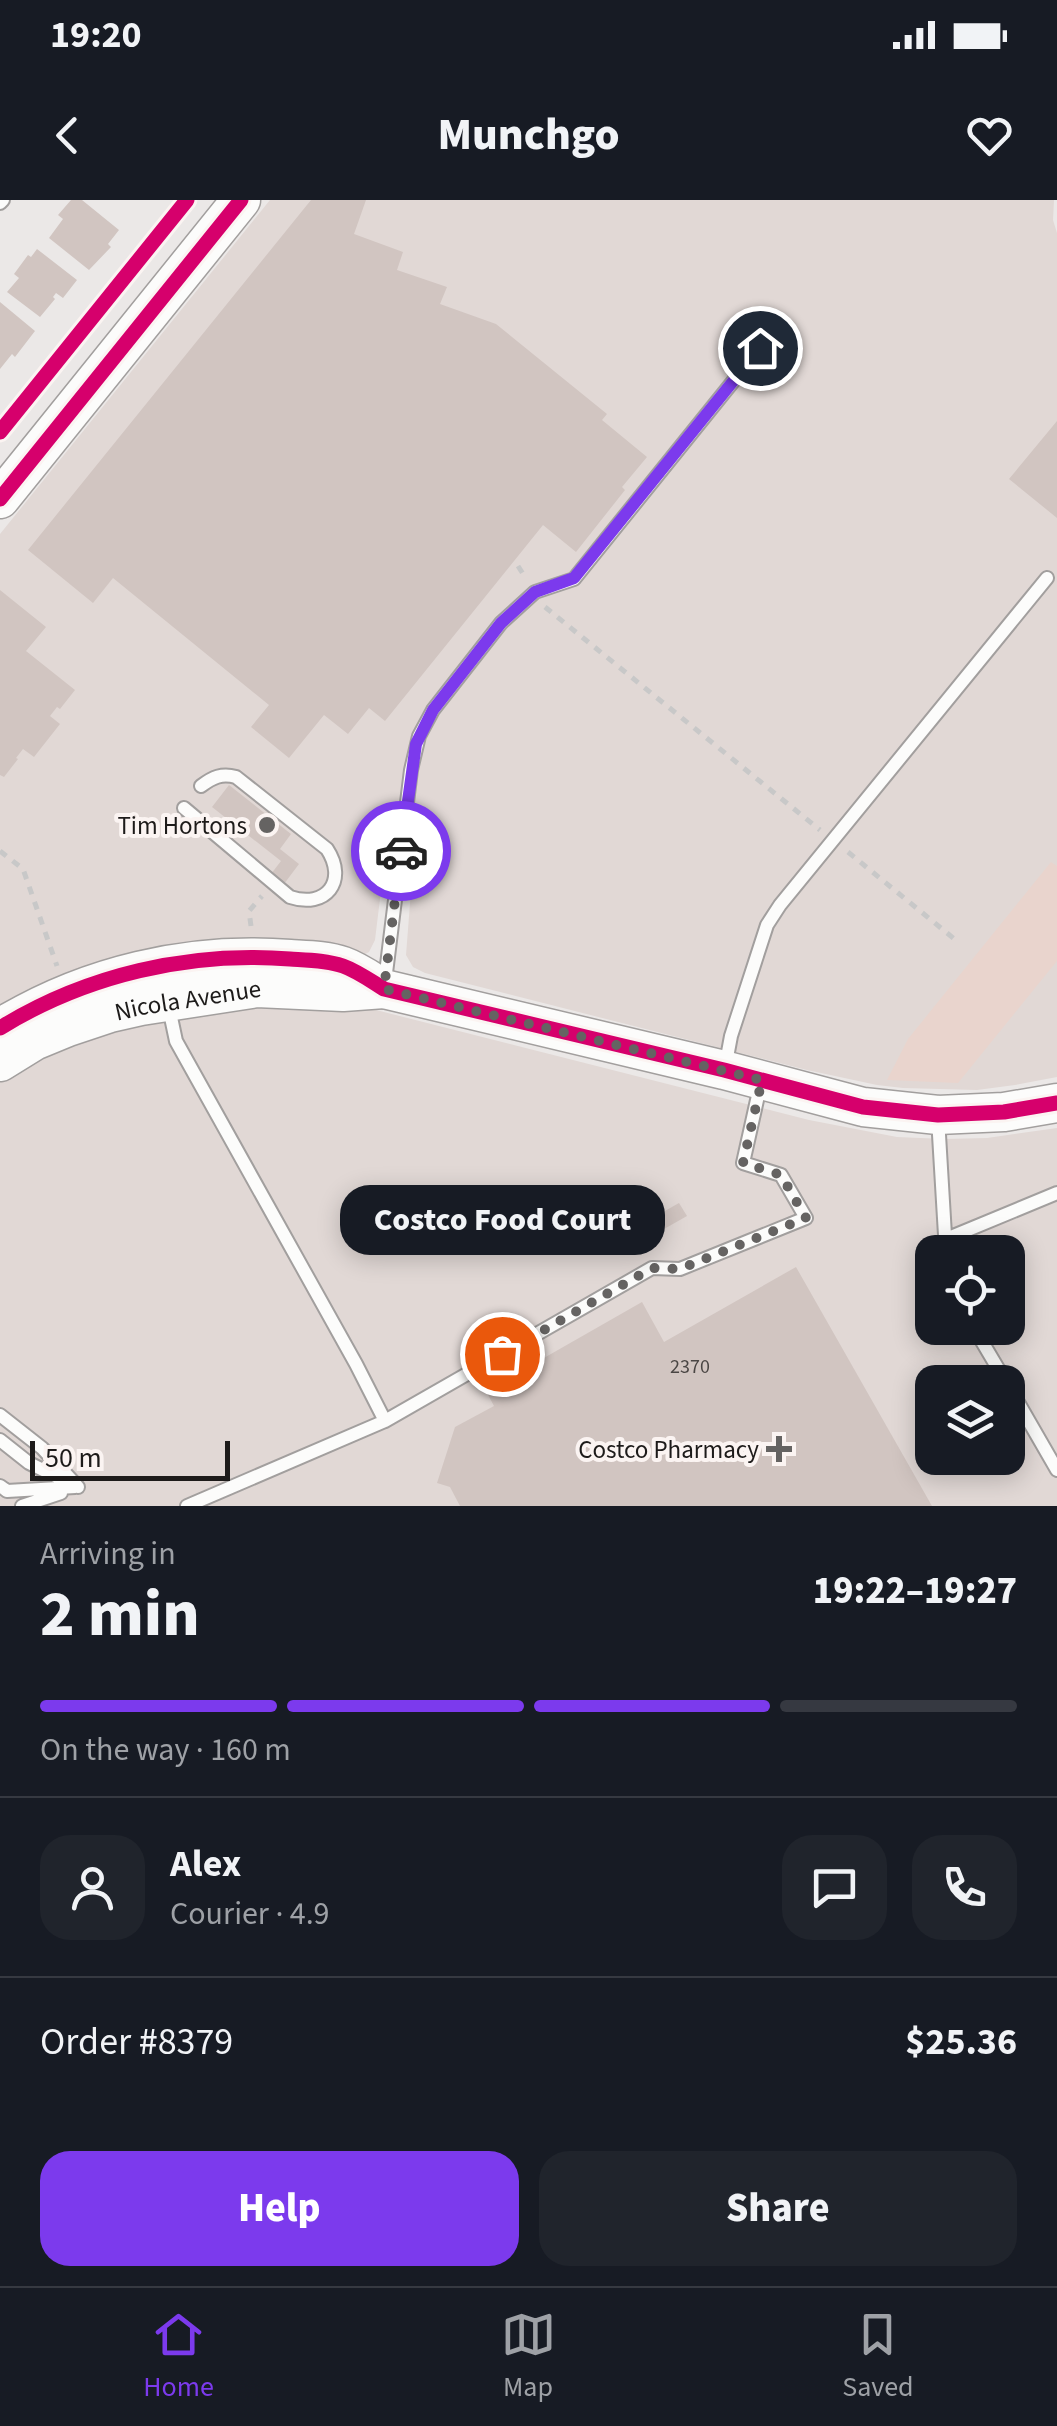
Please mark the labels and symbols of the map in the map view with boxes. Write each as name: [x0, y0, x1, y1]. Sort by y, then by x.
pin: [718, 306, 803, 391]
courier: [351, 801, 451, 901]
place label: Tim Hortons: [117, 808, 247, 844]
marker: Tim Hortons: [256, 814, 278, 836]
street label: Nicola Avenue: [111, 971, 264, 1030]
callout: Costco Food Court: [340, 1184, 664, 1254]
pin: [460, 1312, 545, 1397]
house number: 2370: [670, 1353, 710, 1381]
place label: Costco Pharmacy: [578, 1432, 759, 1468]
scale bar: [30, 1436, 230, 1480]
marker: Costco Pharmacy: [768, 1438, 790, 1460]

